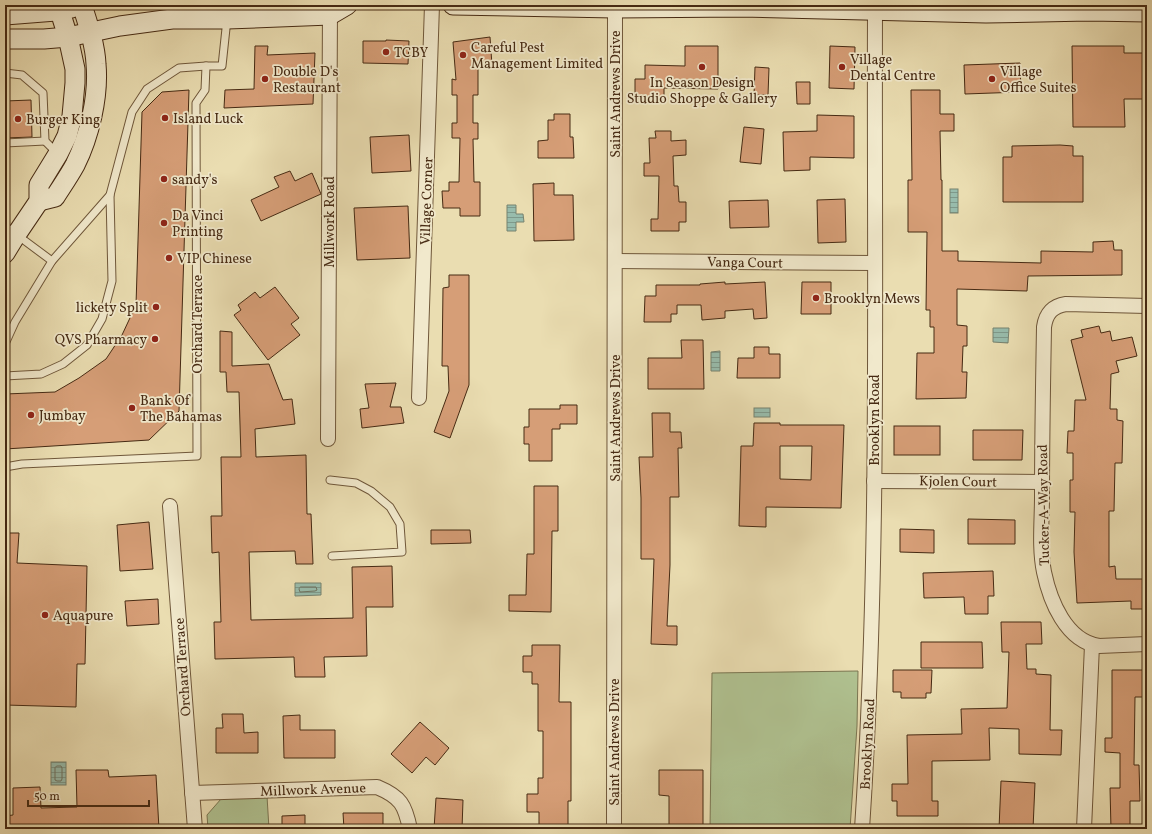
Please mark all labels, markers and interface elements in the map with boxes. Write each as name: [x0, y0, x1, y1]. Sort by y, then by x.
street label: Saint Andrews Drive: [607, 30, 626, 158]
place label: Careful Pest Management Limited: [471, 39, 603, 74]
place label: TCBY: [394, 44, 429, 63]
marker: TCBY: [381, 47, 391, 57]
marker: Careful Pest Management Limited: [458, 50, 468, 60]
place label: Village Dental Centre: [850, 51, 936, 86]
marker: In Season Design Studio Shoppe & Gallery: [697, 62, 707, 72]
marker: Village Dental Centre: [837, 62, 847, 72]
place label: Double D's Restaurant: [273, 63, 341, 98]
place label: Village Office Suites: [1000, 63, 1076, 98]
marker: Double D's Restaurant: [260, 74, 270, 84]
place label: In Season Design Studio Shoppe & Gallery: [627, 74, 778, 109]
marker: Village Office Suites: [987, 74, 997, 84]
place label: Island Luck: [173, 110, 244, 129]
place label: Burger King: [26, 111, 100, 130]
marker: Island Luck: [160, 113, 170, 123]
marker: Burger King: [13, 114, 23, 124]
street label: Village Corner: [416, 156, 439, 246]
place label: sandy's: [172, 171, 218, 190]
marker: sandy's: [159, 174, 169, 184]
street label: Millwork Road: [321, 176, 340, 268]
place label: Da Vinci Printing: [172, 207, 224, 242]
marker: Da Vinci Printing: [159, 218, 169, 228]
place label: VIP Chinese: [177, 250, 252, 269]
marker: VIP Chinese: [164, 253, 174, 263]
street label: Vanga Court: [707, 253, 783, 274]
street label: Orchard Terrace: [189, 274, 208, 373]
place label: Brooklyn Mews: [824, 290, 920, 309]
marker: Brooklyn Mews: [811, 293, 821, 303]
place label: lickety Split: [76, 299, 148, 318]
marker: lickety Split: [151, 302, 161, 312]
place label: QVS Pharmacy: [55, 331, 147, 350]
marker: QVS Pharmacy: [150, 334, 160, 344]
street label: Saint Andrews Drive: [607, 354, 626, 482]
street label: Brooklyn Road: [866, 374, 885, 466]
place label: Bank Of The Bahamas: [140, 392, 222, 427]
marker: Bank Of The Bahamas: [127, 403, 137, 413]
place label: Jumbay: [39, 407, 86, 426]
marker: Jumbay: [26, 410, 36, 420]
street label: Tucker-A-Way Road: [1034, 444, 1055, 566]
street label: Kjolen Court: [919, 472, 997, 493]
place label: Aquapure: [53, 607, 114, 626]
marker: Aquapure: [40, 610, 50, 620]
street label: Orchard Terrace: [171, 617, 196, 717]
street label: Saint Andrews Drive: [606, 678, 625, 806]
street label: Brooklyn Road: [857, 698, 880, 790]
street label: Millwork Avenue: [260, 779, 367, 802]
scale bar: [28, 782, 149, 808]
text: 50 m: [34, 789, 60, 805]

